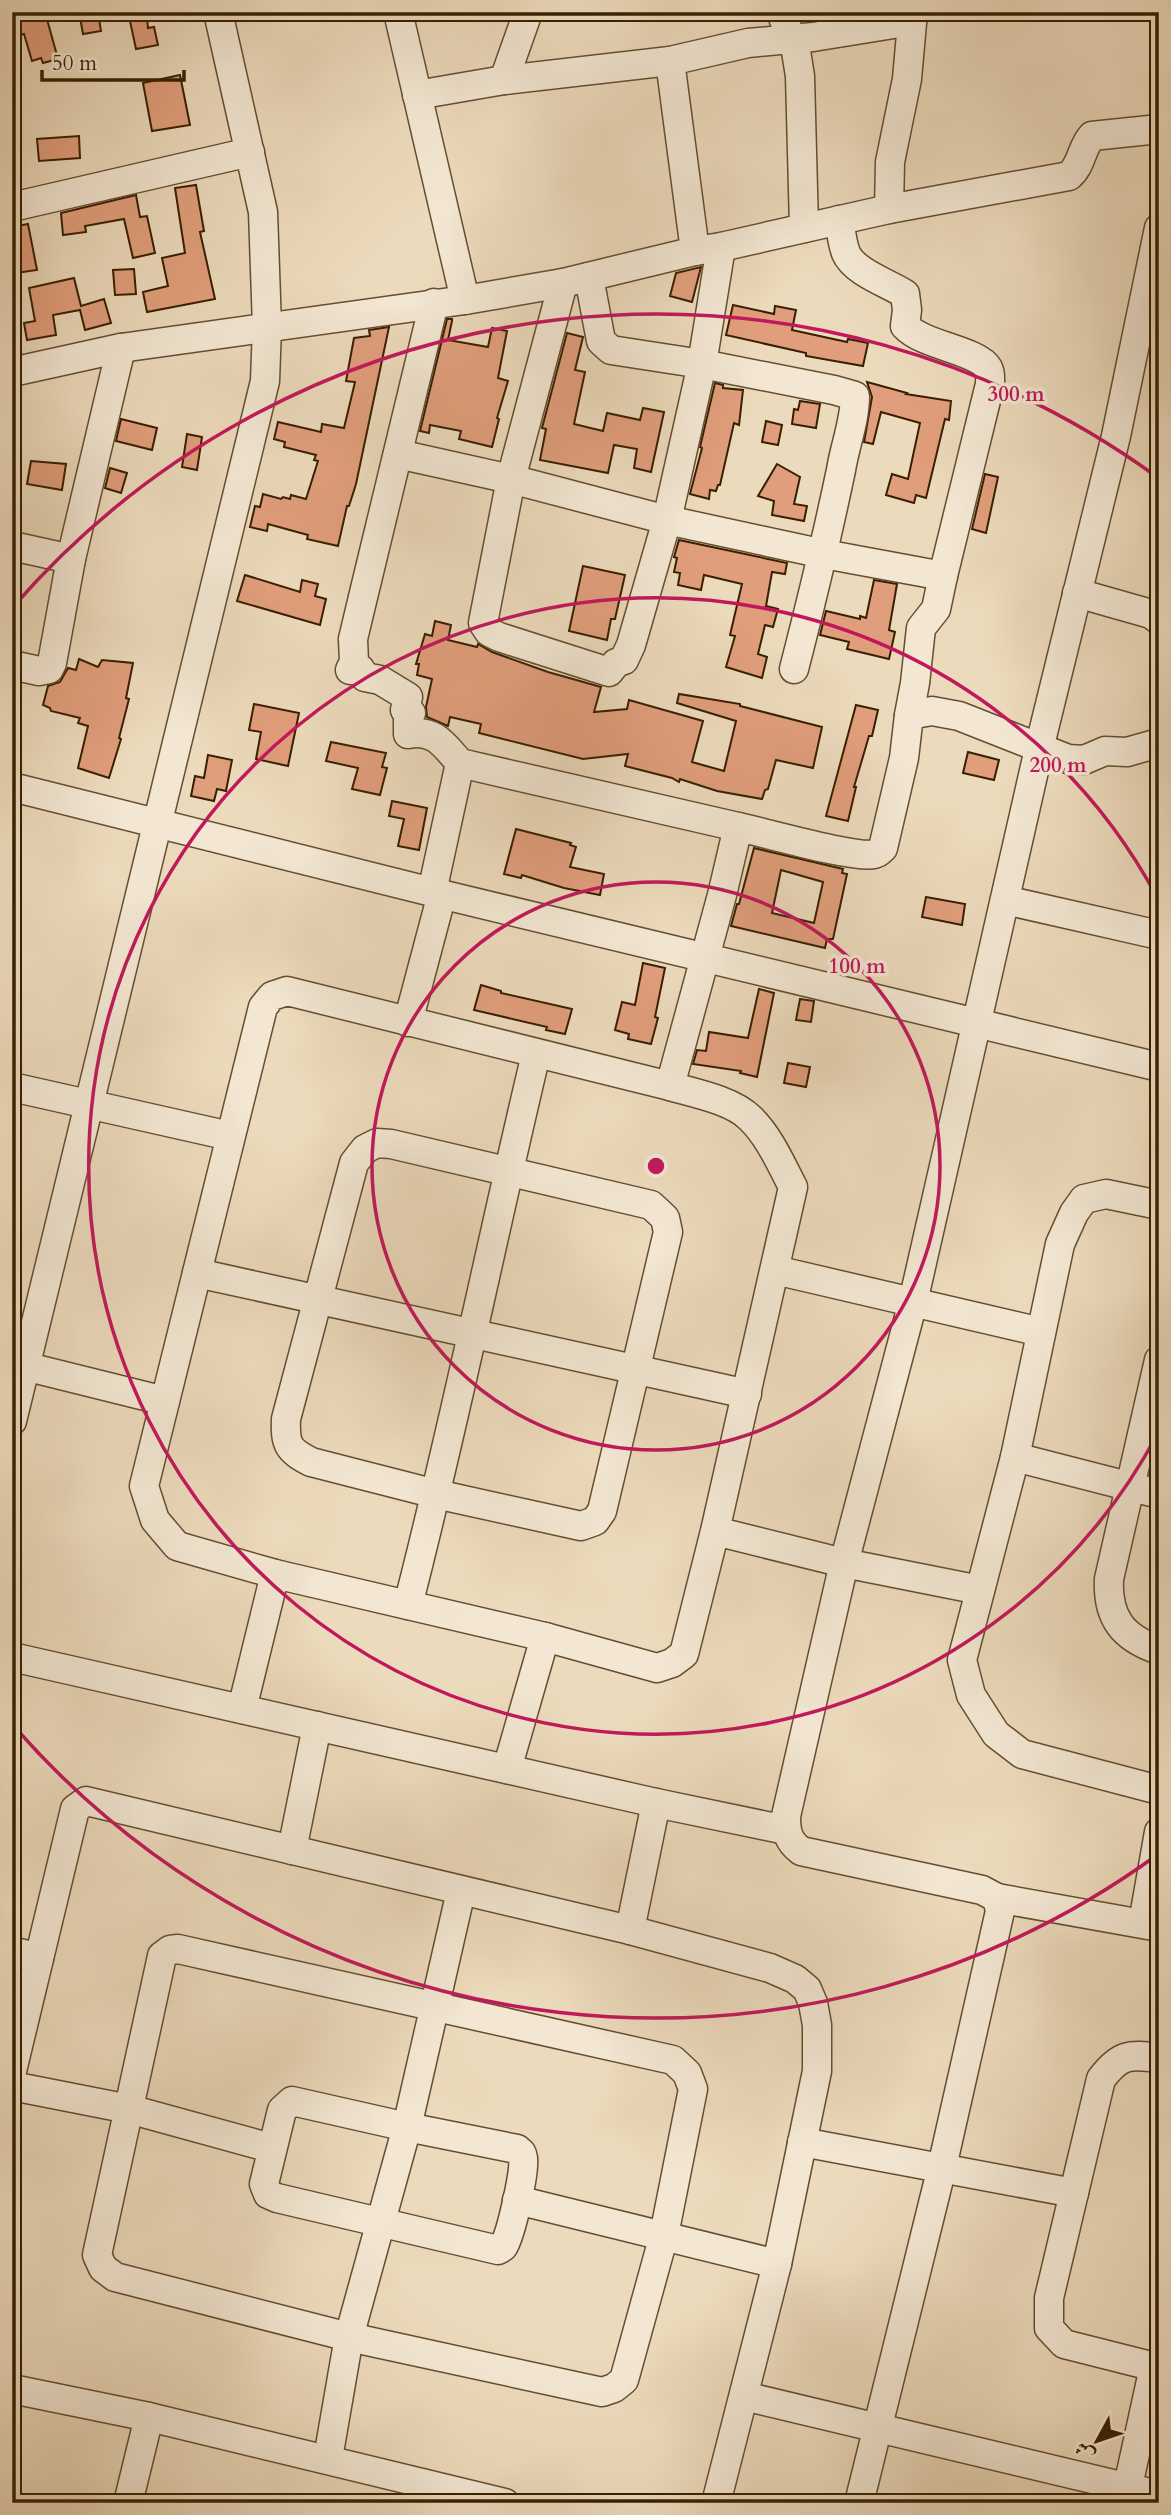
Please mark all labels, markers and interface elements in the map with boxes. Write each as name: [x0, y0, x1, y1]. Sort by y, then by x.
scale bar: [42, 38, 184, 82]
text: 50 m: [52, 49, 97, 78]
text: 300 m: [987, 380, 1045, 409]
text: 200 m: [1029, 751, 1087, 780]
text: 100 m: [828, 952, 886, 981]
centre of rings: [644, 1154, 668, 1178]
north arrow: [1062, 2406, 1132, 2476]
text: ش: [1069, 2436, 1101, 2467]

